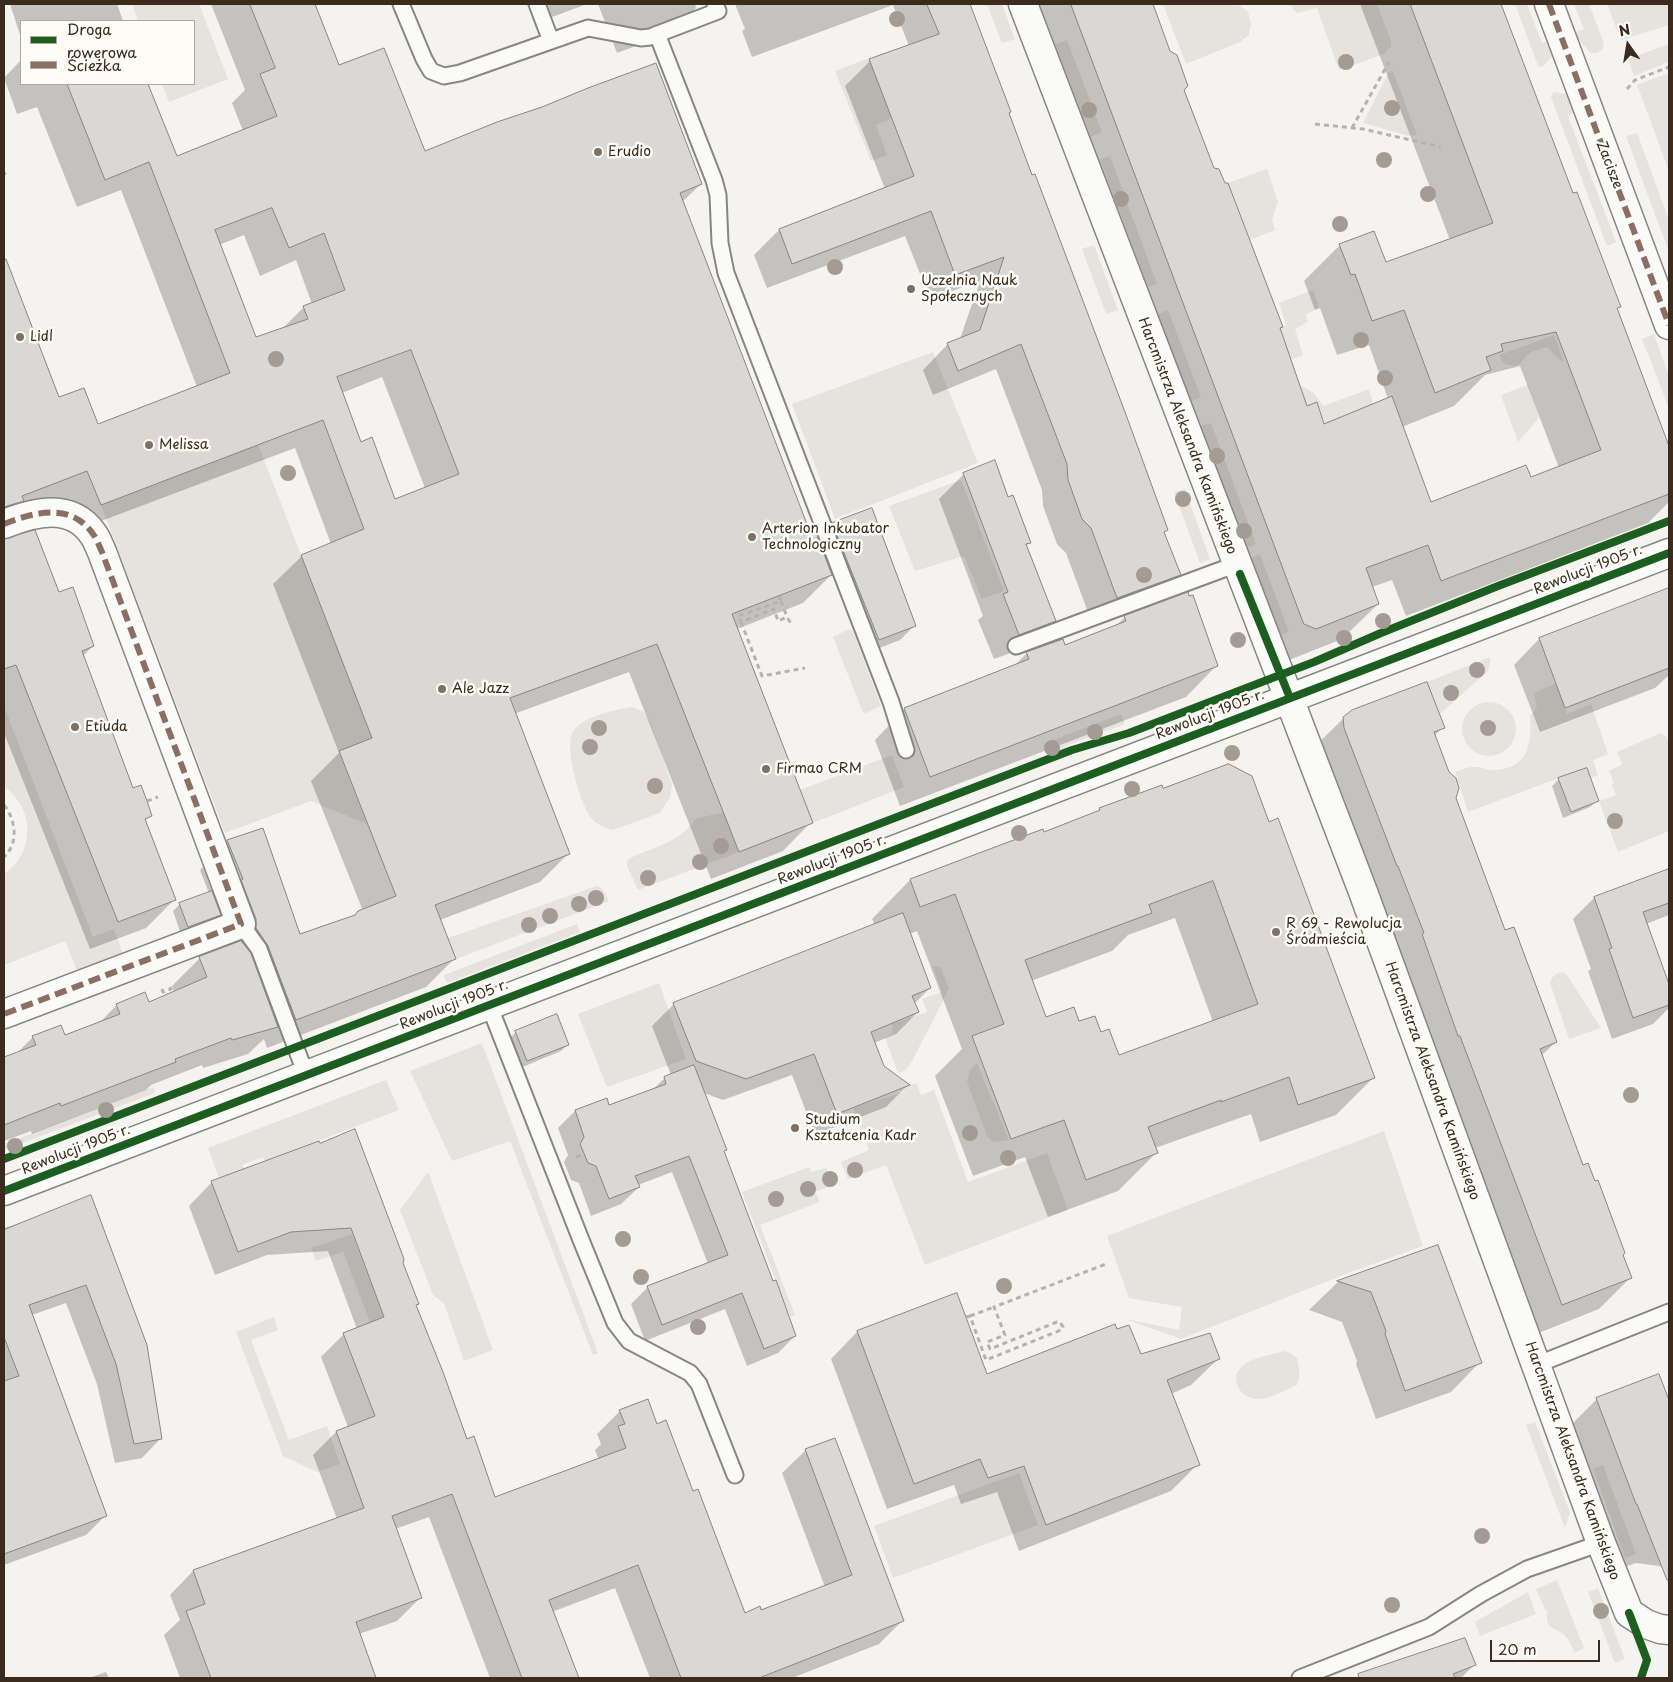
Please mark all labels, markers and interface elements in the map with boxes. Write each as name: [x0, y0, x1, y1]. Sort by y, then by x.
text: Droga rowerowa: [67, 17, 137, 63]
text: N: [1617, 18, 1632, 41]
legend: [20, 20, 195, 85]
north arrow: [1603, 20, 1653, 70]
text: Ścieżka: [67, 53, 121, 76]
street label: Zacisze: [1592, 139, 1626, 191]
place label: Erudio: [608, 144, 651, 160]
marker: Erudio: [592, 146, 604, 158]
place label: Uczelnia Nauk Społecznych: [921, 273, 1018, 306]
marker: Uczelnia Nauk Społecznych: [905, 283, 917, 295]
street label: Harcmistrza Aleksandra Kamińskiego: [1134, 315, 1240, 557]
place label: Lidl: [30, 329, 53, 345]
marker: Lidl: [14, 331, 26, 343]
place label: Melissa: [159, 437, 208, 453]
marker: Melissa: [143, 439, 155, 451]
place label: Arterion Inkubator Technologiczny: [762, 521, 889, 554]
marker: Arterion Inkubator Technologiczny: [746, 531, 758, 543]
street label: Rewolucji 1905 r.: [1531, 542, 1645, 598]
place label: Ale Jazz: [452, 681, 509, 697]
marker: Ale Jazz: [436, 683, 448, 695]
street label: Rewolucji 1905 r.: [1153, 687, 1267, 743]
place label: Etiuda: [85, 719, 128, 735]
marker: Etiuda: [69, 721, 81, 733]
place label: Firmao CRM: [776, 761, 862, 777]
marker: Firmao CRM: [760, 763, 772, 775]
street label: Rewolucji 1905 r.: [775, 832, 889, 888]
place label: R 69 - Rewolucja Śródmieścia: [1286, 916, 1402, 949]
marker: R 69 - Rewolucja Śródmieścia: [1270, 926, 1282, 938]
street label: Harcmistrza Aleksandra Kamińskiego: [1381, 959, 1483, 1203]
street label: Rewolucji 1905 r.: [397, 977, 511, 1033]
place label: Studium Kształcenia Kadr: [805, 1112, 916, 1144]
street label: Rewolucji 1905 r.: [19, 1122, 133, 1178]
marker: Studium Kształcenia Kadr: [789, 1122, 801, 1134]
street label: Harcmistrza Aleksandra Kamińskiego: [1521, 1339, 1623, 1583]
scale bar: [1493, 1630, 1603, 1662]
text: 20 m: [1498, 1637, 1537, 1660]

